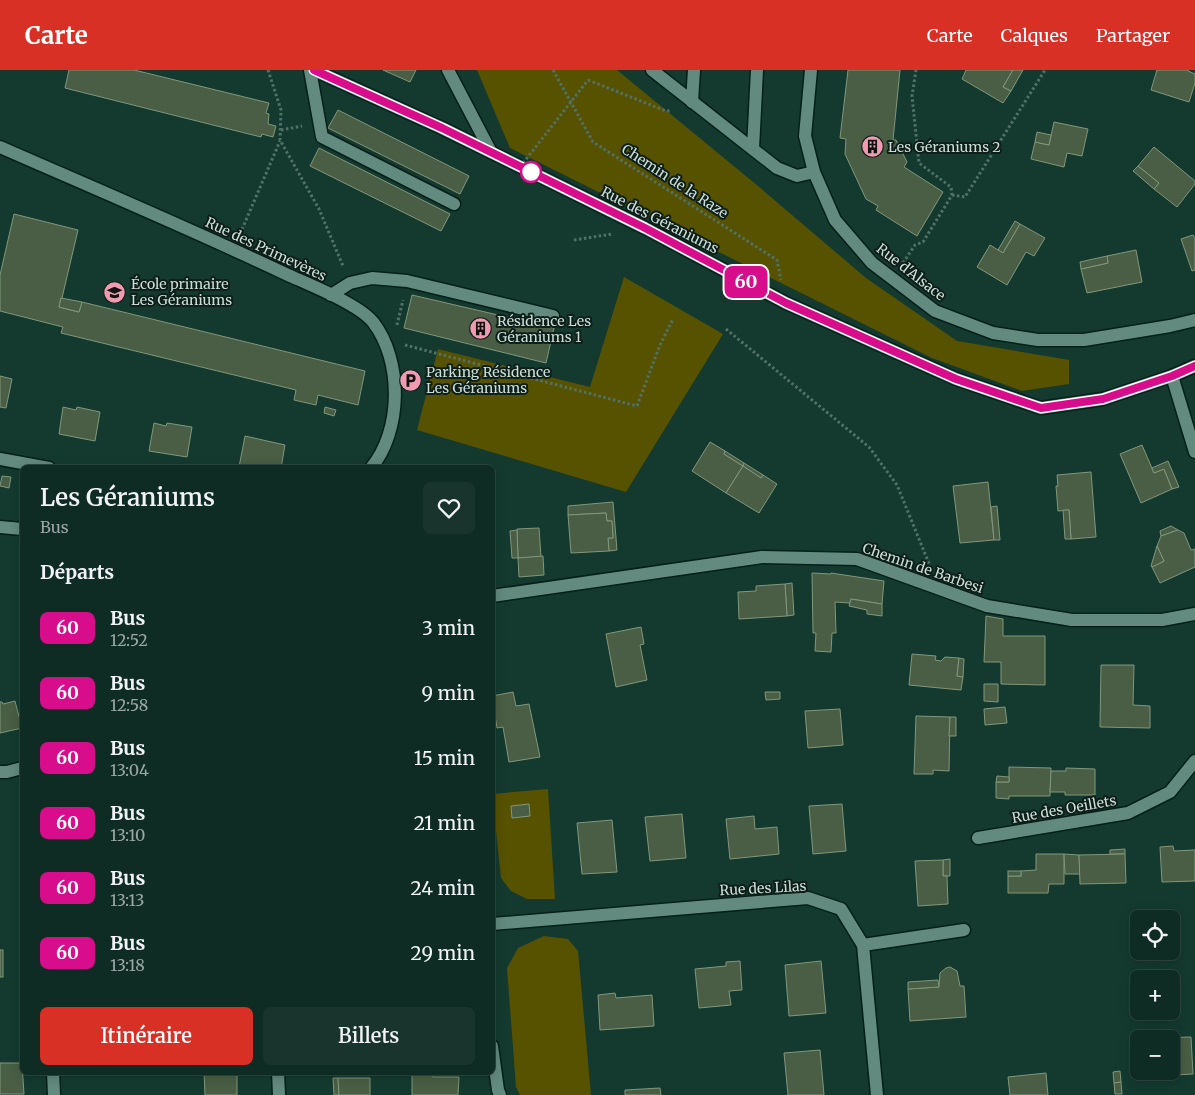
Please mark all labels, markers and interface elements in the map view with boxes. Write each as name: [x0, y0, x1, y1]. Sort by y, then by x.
text: Carte: [25, 20, 88, 51]
text: Carte: [927, 24, 973, 47]
text: Calques: [1001, 24, 1068, 47]
text: Partager: [1096, 24, 1170, 47]
building icon: Les Géraniums 2: [860, 135, 884, 159]
place label: Les Géraniums 2: [888, 138, 1001, 156]
street label: Chemin de la Raze: [618, 140, 732, 222]
unlabelled marker: [520, 161, 542, 183]
street label: Rue des Géraniums: [598, 183, 722, 258]
street label: Rue des Primevères: [203, 213, 330, 285]
street label: Rue d'Alsace: [873, 239, 949, 305]
line badge: 60: [724, 266, 768, 298]
text: 60: [735, 270, 757, 293]
place label: École primaire Les Géraniums: [131, 275, 232, 309]
school or university icon: École primaire Les Géraniums: [103, 280, 127, 304]
place label: Résidence Les Géraniums 1: [497, 312, 591, 346]
building icon: Résidence Les Géraniums 1: [469, 317, 493, 341]
place label: Parking Résidence Les Géraniums: [426, 363, 550, 397]
parking icon: Parking Résidence Les Géraniums: [398, 368, 422, 392]
text: Les Géraniums: [40, 482, 215, 513]
button: heart: [423, 482, 475, 534]
text: Bus: [40, 517, 69, 537]
street label: Chemin de Barbesi: [860, 539, 986, 597]
text: Départs: [40, 560, 114, 584]
text: Bus: [110, 606, 145, 630]
text: 60: [56, 616, 79, 639]
text: 3 min: [422, 616, 475, 640]
text: 12:52: [110, 630, 148, 650]
text: Bus: [110, 671, 145, 695]
text: 60: [56, 681, 79, 704]
text: 9 min: [421, 681, 475, 705]
text: 12:58: [110, 695, 148, 715]
text: Bus: [110, 736, 145, 760]
text: 60: [56, 746, 79, 769]
text: 15 min: [414, 746, 475, 770]
text: 13:04: [110, 760, 149, 780]
street label: Rue des Oeillets: [1010, 791, 1118, 827]
text: Bus: [110, 801, 145, 825]
text: 60: [56, 811, 79, 834]
text: 21 min: [414, 811, 475, 835]
text: 13:10: [110, 825, 145, 845]
text: Bus: [110, 866, 145, 890]
text: 60: [56, 876, 79, 899]
text: 24 min: [410, 876, 475, 900]
street label: Rue des Lilas: [719, 877, 807, 899]
text: 13:13: [110, 890, 144, 910]
map controls: [1130, 910, 1180, 1080]
button: locate: [1130, 910, 1180, 960]
text: Bus: [110, 931, 145, 955]
text: 60: [56, 941, 79, 964]
text: 29 min: [411, 941, 475, 965]
text: 13:18: [110, 955, 145, 975]
button: +: [1130, 970, 1180, 1020]
button: Itinéraire: [40, 1007, 253, 1065]
button: Billets: [263, 1007, 475, 1065]
button: −: [1130, 1030, 1180, 1080]

